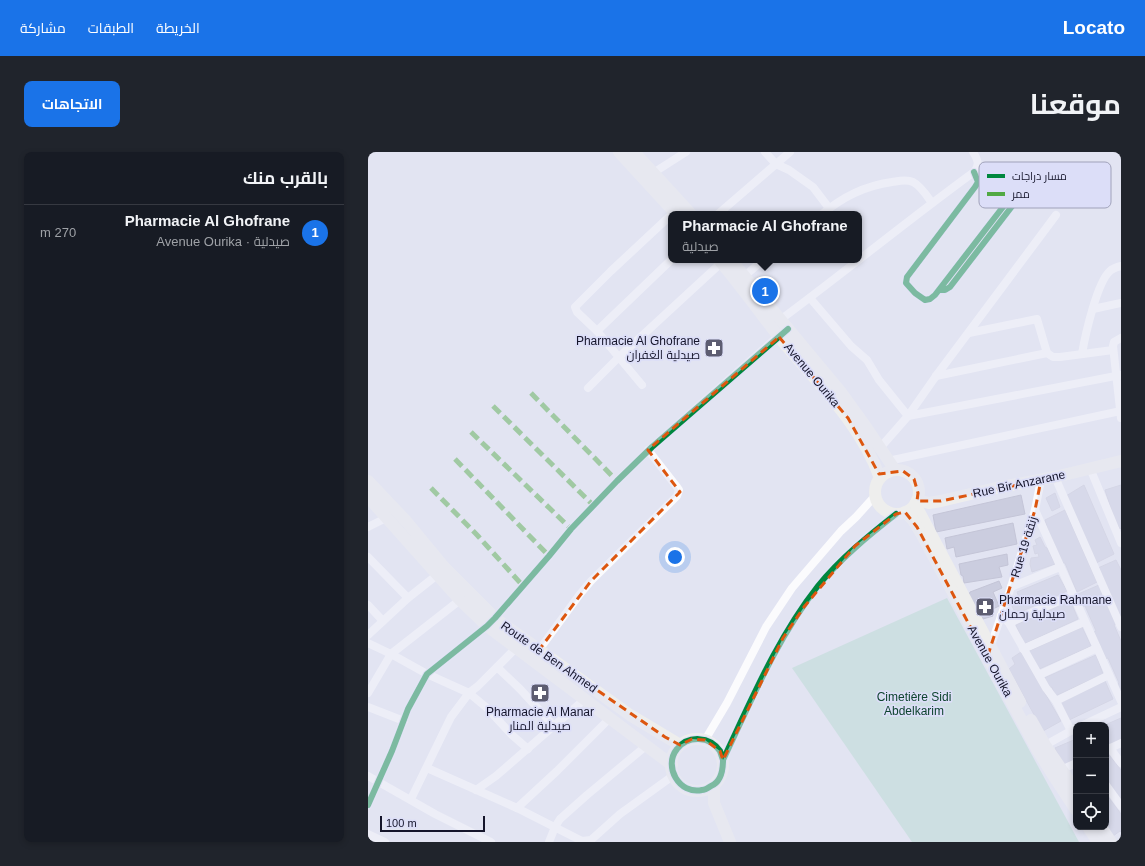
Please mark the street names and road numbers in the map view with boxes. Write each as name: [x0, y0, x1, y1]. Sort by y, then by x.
street label: Avenue Ourika: [781, 340, 843, 410]
street label: Rue Bir Anzarane: [972, 467, 1067, 501]
street label: Rue 19 زنقة: [1008, 515, 1040, 579]
street label: Route de Ben Ahmed: [498, 619, 600, 695]
street label: Avenue Ourika: [965, 623, 1015, 699]

